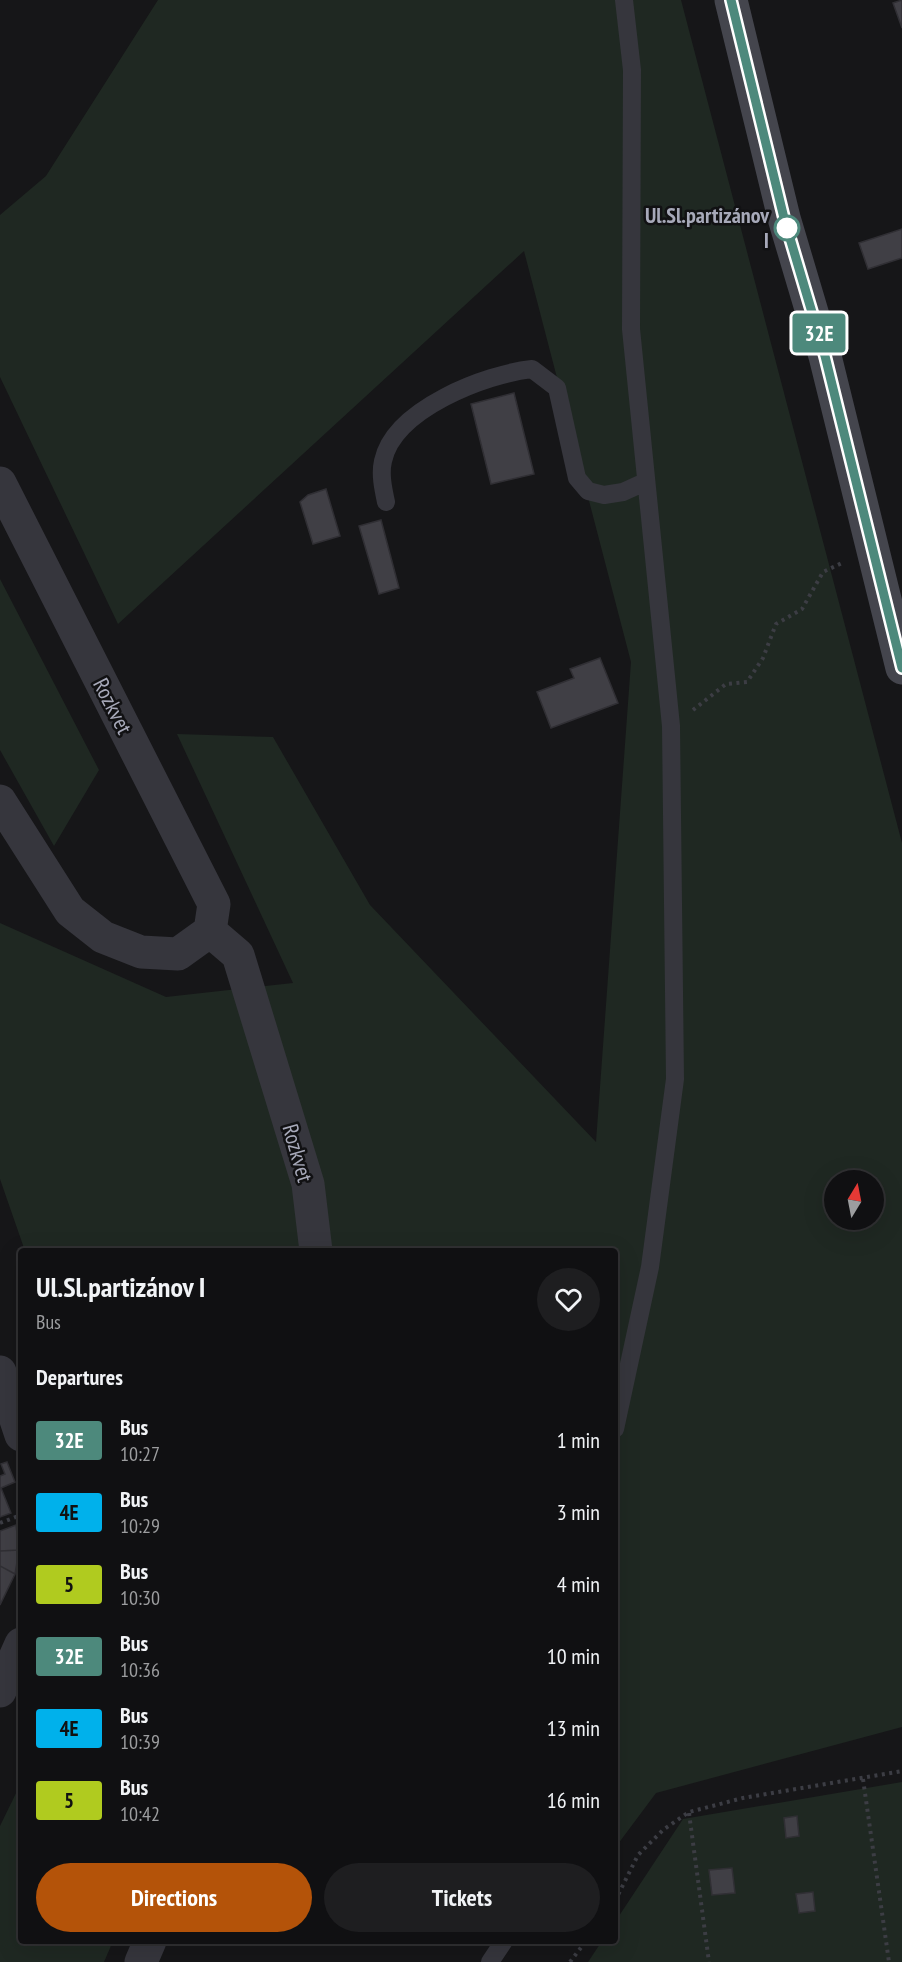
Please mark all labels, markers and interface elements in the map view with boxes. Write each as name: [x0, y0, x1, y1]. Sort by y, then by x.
place label: Ul.Sl.partizánov I: [645, 201, 770, 254]
marker: Ul.Sl.partizánov I: [774, 215, 800, 241]
line badge: 32E: [784, 314, 854, 352]
text: 32E: [804, 320, 834, 347]
street label: Rozkvet: [87, 673, 139, 739]
street label: Rozkvet: [276, 1121, 320, 1185]
north arrow: [824, 1170, 884, 1230]
map controls: [824, 1170, 884, 1230]
text: Ul.Sl.partizánov I: [36, 1268, 205, 1305]
button: heart: [537, 1268, 600, 1331]
text: Bus: [36, 1309, 61, 1335]
text: Departures: [36, 1363, 123, 1391]
text: Bus: [120, 1413, 148, 1441]
text: 1 min: [557, 1426, 600, 1454]
text: 32E: [54, 1427, 84, 1454]
text: 10:27: [120, 1441, 160, 1467]
text: Bus: [120, 1485, 148, 1513]
text: 3 min: [557, 1498, 600, 1526]
text: 4E: [59, 1499, 79, 1526]
text: 10:29: [120, 1513, 160, 1539]
text: Bus: [120, 1557, 148, 1585]
text: 4 min: [557, 1570, 600, 1598]
text: 5: [64, 1571, 74, 1598]
text: 10:30: [120, 1585, 160, 1611]
text: Bus: [120, 1629, 148, 1657]
text: 10 min: [547, 1642, 600, 1670]
text: 32E: [54, 1643, 84, 1670]
text: 10:36: [120, 1657, 160, 1683]
text: Bus: [120, 1701, 148, 1729]
text: 13 min: [547, 1714, 600, 1742]
text: 4E: [59, 1715, 79, 1742]
text: 10:39: [120, 1729, 160, 1755]
text: Bus: [120, 1773, 148, 1801]
text: 16 min: [547, 1786, 600, 1814]
text: 5: [64, 1787, 74, 1814]
text: 10:42: [120, 1801, 160, 1827]
button: Directions: [36, 1863, 312, 1932]
button: Tickets: [324, 1863, 600, 1932]

